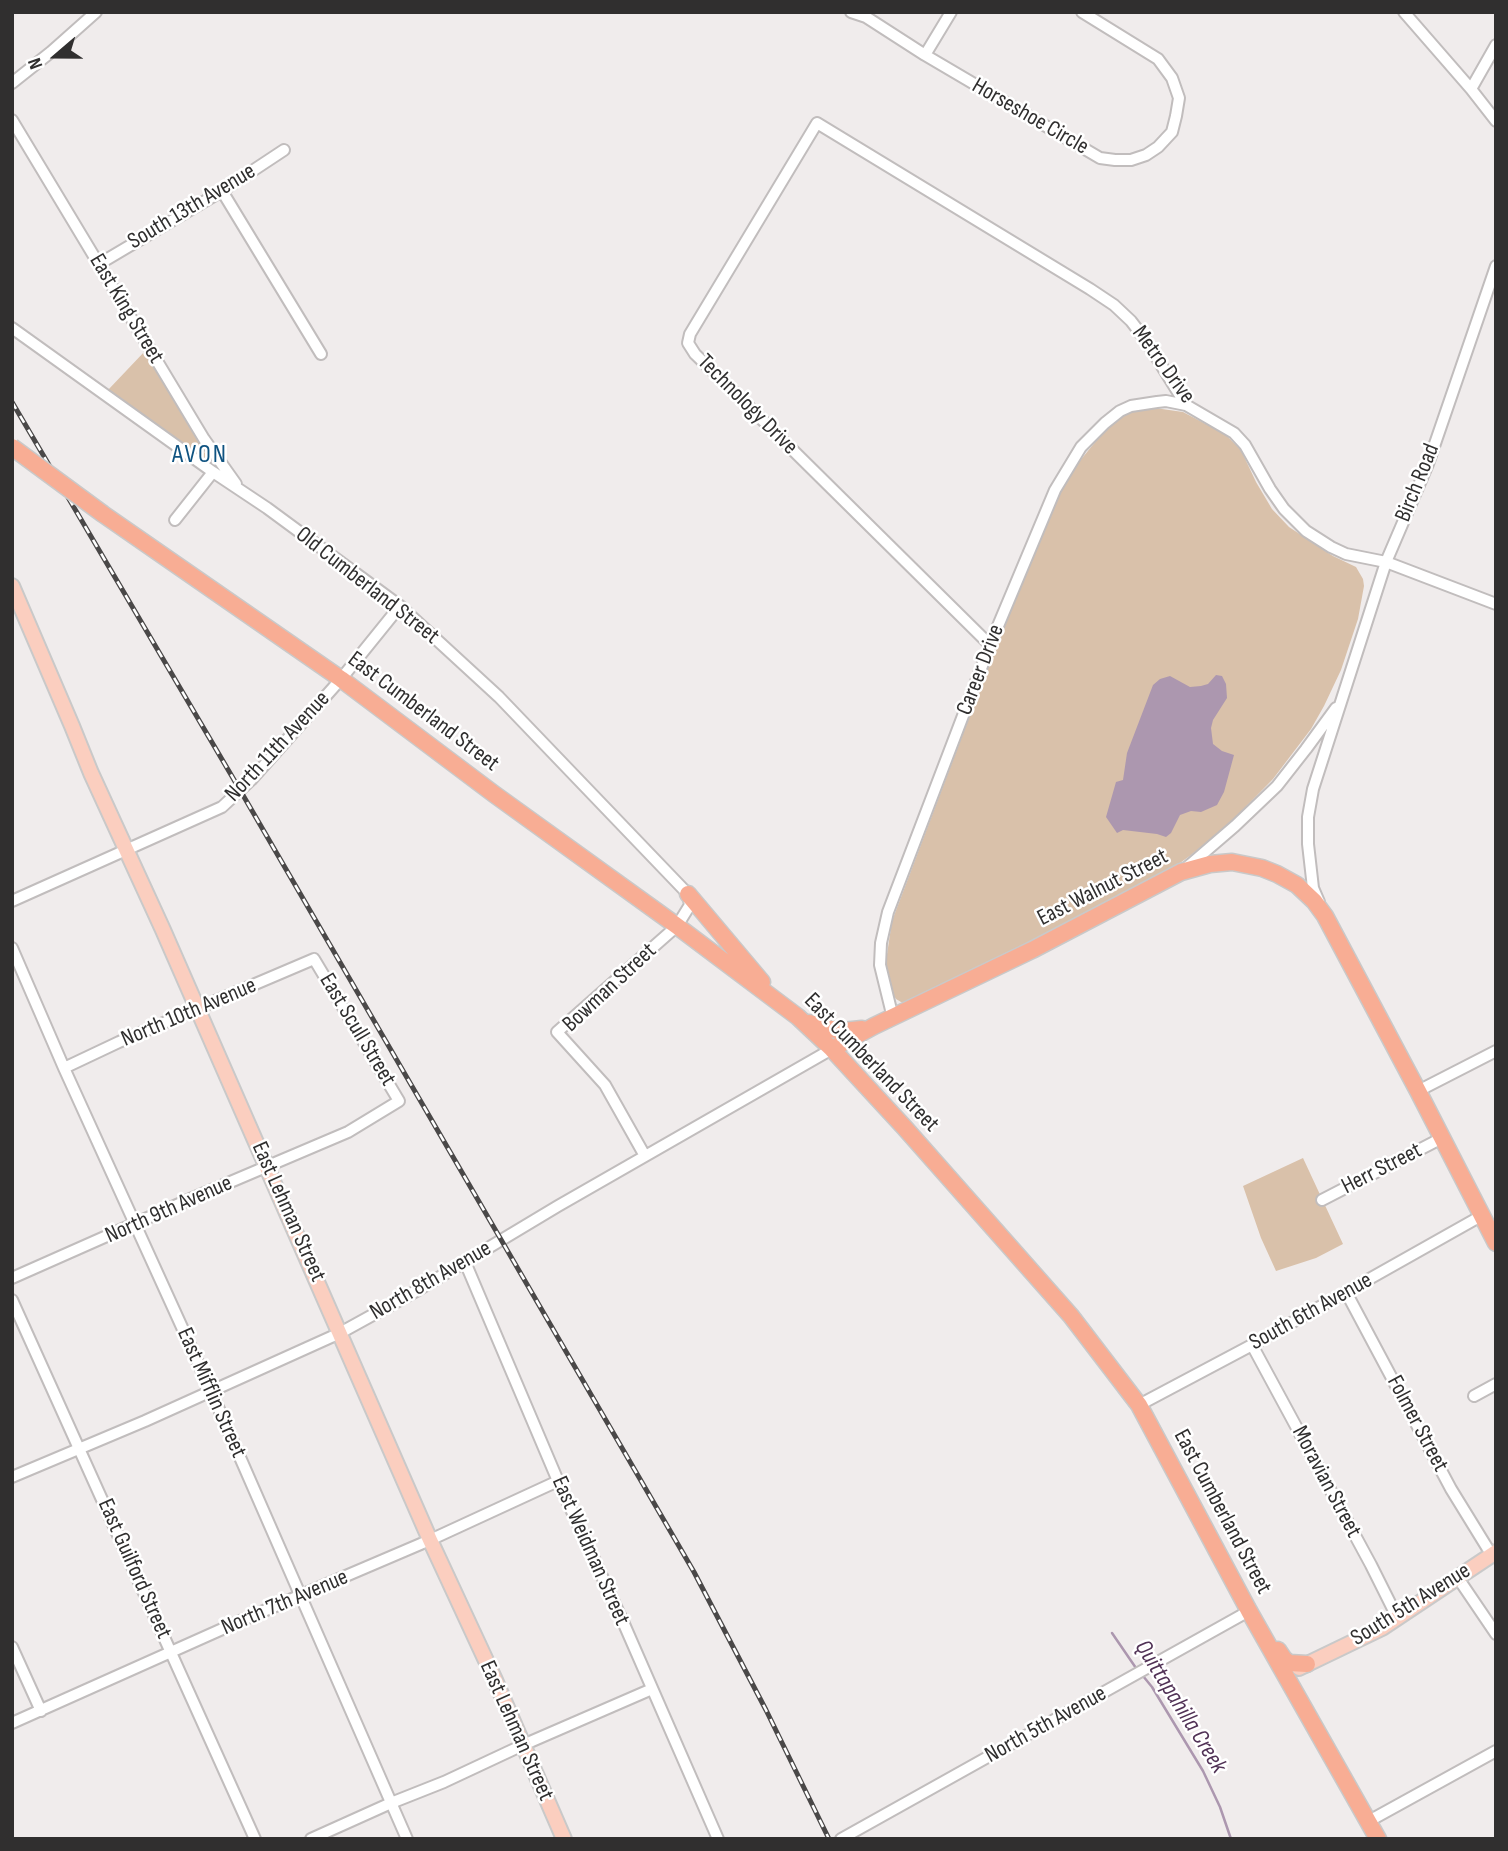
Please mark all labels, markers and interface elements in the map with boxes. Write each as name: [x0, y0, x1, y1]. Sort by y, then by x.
north arrow: [21, 21, 91, 91]
text: N: [23, 55, 48, 72]
street label: Horseshoe Circle: [967, 73, 1093, 161]
street label: South 13th Avenue: [123, 158, 261, 256]
street label: East King Street: [83, 249, 169, 369]
street label: Metro Drive: [1126, 321, 1200, 409]
street label: Technology Drive: [691, 349, 803, 461]
district label: AVON: [173, 439, 227, 471]
street label: Birch Road: [1390, 440, 1446, 526]
street label: Old Cumberland Street: [290, 521, 444, 651]
street label: Career Drive: [951, 621, 1011, 719]
street label: East Cumberland Street: [342, 646, 504, 778]
street label: North 11th Avenue: [220, 686, 336, 808]
street label: East Walnut Street: [1033, 843, 1173, 933]
street label: Bowman Street: [557, 938, 663, 1038]
street label: East Scull Street: [313, 969, 401, 1091]
street label: North 10th Avenue: [117, 972, 261, 1054]
street label: East Cumberland Street: [798, 988, 944, 1138]
street label: Herr Street: [1337, 1137, 1427, 1201]
street label: East Lehman Street: [245, 1138, 331, 1286]
street label: North 9th Avenue: [101, 1170, 237, 1250]
street label: North 8th Avenue: [365, 1235, 497, 1327]
street label: South 6th Avenue: [1245, 1267, 1377, 1357]
street label: East Mifflin Street: [170, 1324, 252, 1462]
street label: Folmer Street: [1380, 1371, 1454, 1477]
street label: Moravian Street: [1285, 1422, 1367, 1542]
street label: East Cumberland Street: [1167, 1425, 1277, 1599]
street label: East Weidman Street: [545, 1472, 635, 1630]
street label: East Guilford Street: [91, 1495, 177, 1643]
street label: South 5th Avenue: [1346, 1557, 1476, 1653]
street label: North 7th Avenue: [218, 1564, 352, 1642]
water label: Quittapahilla Creek: [1128, 1635, 1232, 1779]
street label: East Lehman Street: [473, 1657, 559, 1805]
street label: North 5th Avenue: [980, 1680, 1112, 1770]

